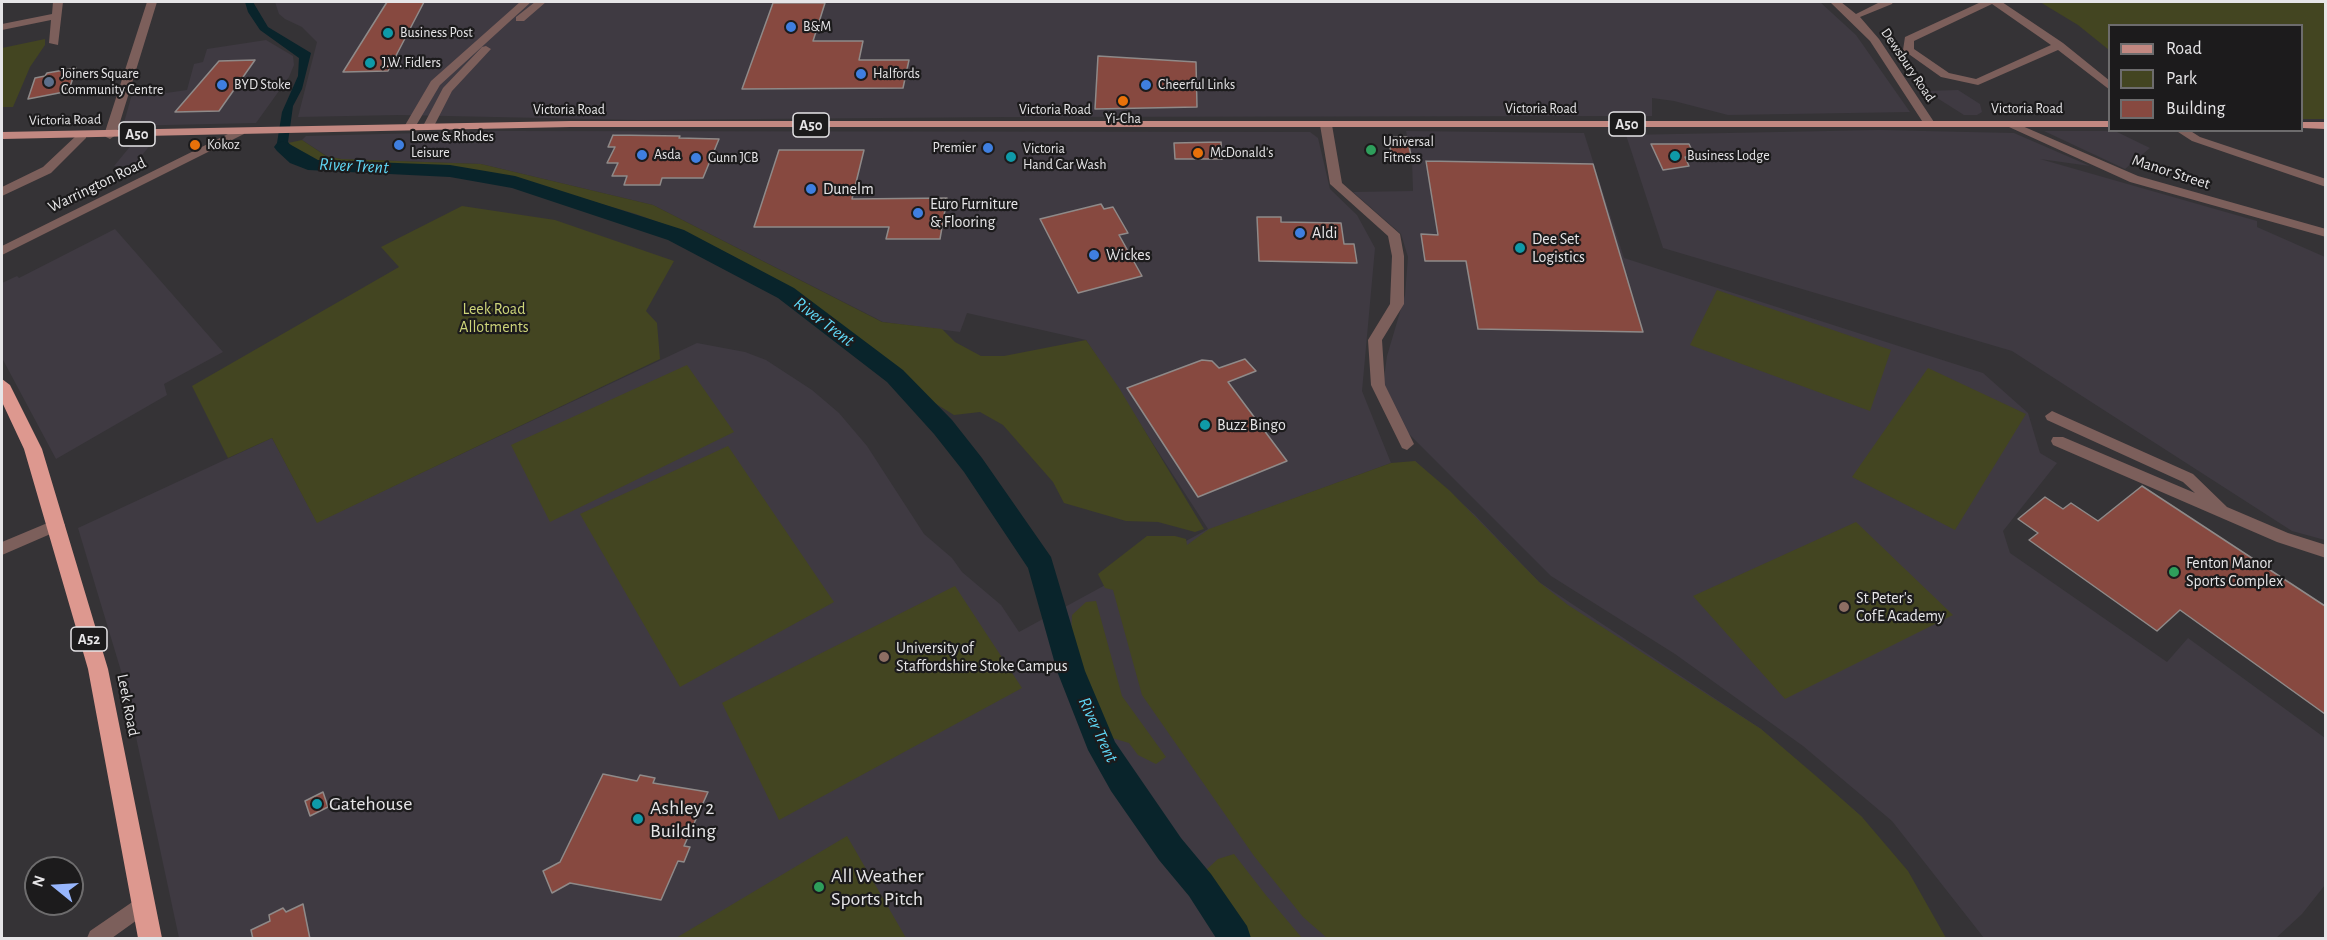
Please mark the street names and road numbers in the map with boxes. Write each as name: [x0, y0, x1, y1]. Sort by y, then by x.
street label: Dewsbury Road: [1877, 25, 1939, 105]
street label: Victoria Road: [1505, 101, 1577, 117]
street label: Victoria Road: [1991, 101, 2063, 117]
street label: Victoria Road: [533, 102, 605, 118]
street label: Victoria Road: [1019, 102, 1091, 118]
street label: Victoria Road: [29, 111, 101, 129]
road number: A50: [1609, 112, 1645, 136]
road number: A50: [793, 113, 829, 137]
road number: A50: [119, 122, 155, 146]
street label: Manor Street: [2129, 150, 2213, 194]
street label: Warrington Road: [45, 153, 149, 217]
road number: A52: [71, 627, 107, 651]
street label: Leek Road: [113, 672, 143, 738]

